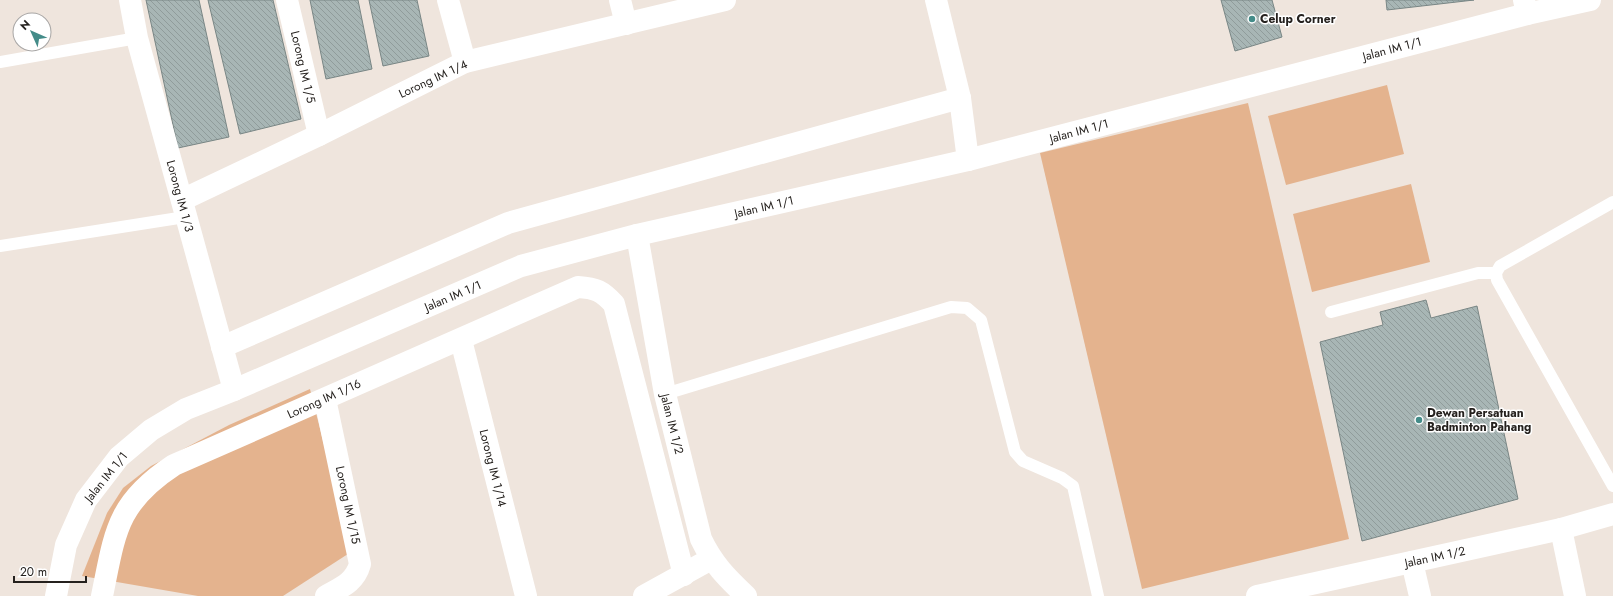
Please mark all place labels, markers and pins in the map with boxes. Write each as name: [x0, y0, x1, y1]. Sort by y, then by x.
place label: Celup Corner: [1260, 10, 1336, 28]
marker: Celup Corner: [1247, 14, 1257, 24]
place label: Dewan Persatuan Badminton Pahang: [1427, 404, 1531, 436]
marker: Dewan Persatuan Badminton Pahang: [1414, 415, 1424, 425]

